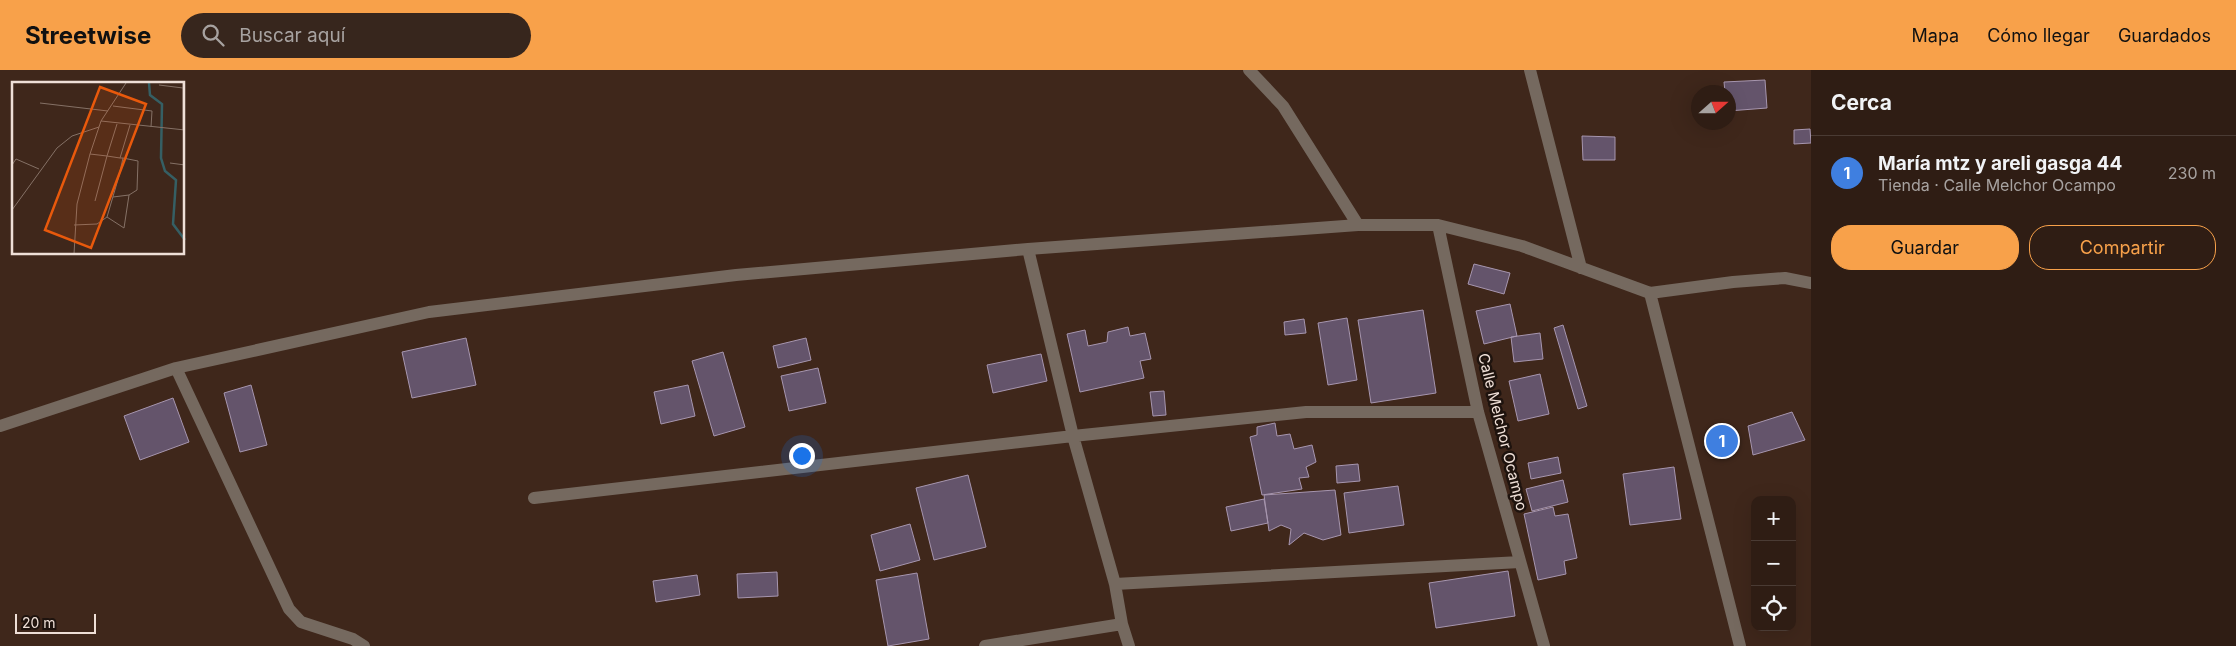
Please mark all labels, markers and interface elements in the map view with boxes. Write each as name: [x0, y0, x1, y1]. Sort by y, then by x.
search box: [181, 13, 531, 58]
text: Streetwise: [25, 21, 151, 50]
icon: search: [199, 21, 227, 49]
text: Buscar aquí: [239, 24, 345, 47]
text: Mapa: [1912, 25, 1959, 46]
text: Cómo llegar: [1987, 25, 2090, 46]
text: Guardados: [2118, 25, 2211, 46]
inset map: [12, 82, 185, 255]
north arrow: [1691, 85, 1736, 130]
text: Cerca: [1831, 90, 1892, 115]
text: María mtz y areli gasga 44: [1878, 152, 2122, 175]
text: 1: [1844, 163, 1850, 183]
text: 230 m: [2168, 163, 2216, 183]
text: Tienda · Calle Melchor Ocampo: [1878, 175, 2116, 195]
button: Guardar: [1831, 225, 2019, 270]
button: Compartir: [2029, 225, 2216, 270]
street label: Calle Melchor Ocampo: [1474, 351, 1532, 513]
pin: 1: [1706, 422, 1738, 460]
your location: [789, 443, 815, 469]
map controls: [1751, 496, 1796, 631]
button: +: [1751, 496, 1796, 541]
button: −: [1751, 541, 1796, 586]
button: locate: [1751, 586, 1796, 631]
scale bar: [15, 611, 96, 634]
text: 20 m: [22, 614, 56, 631]

